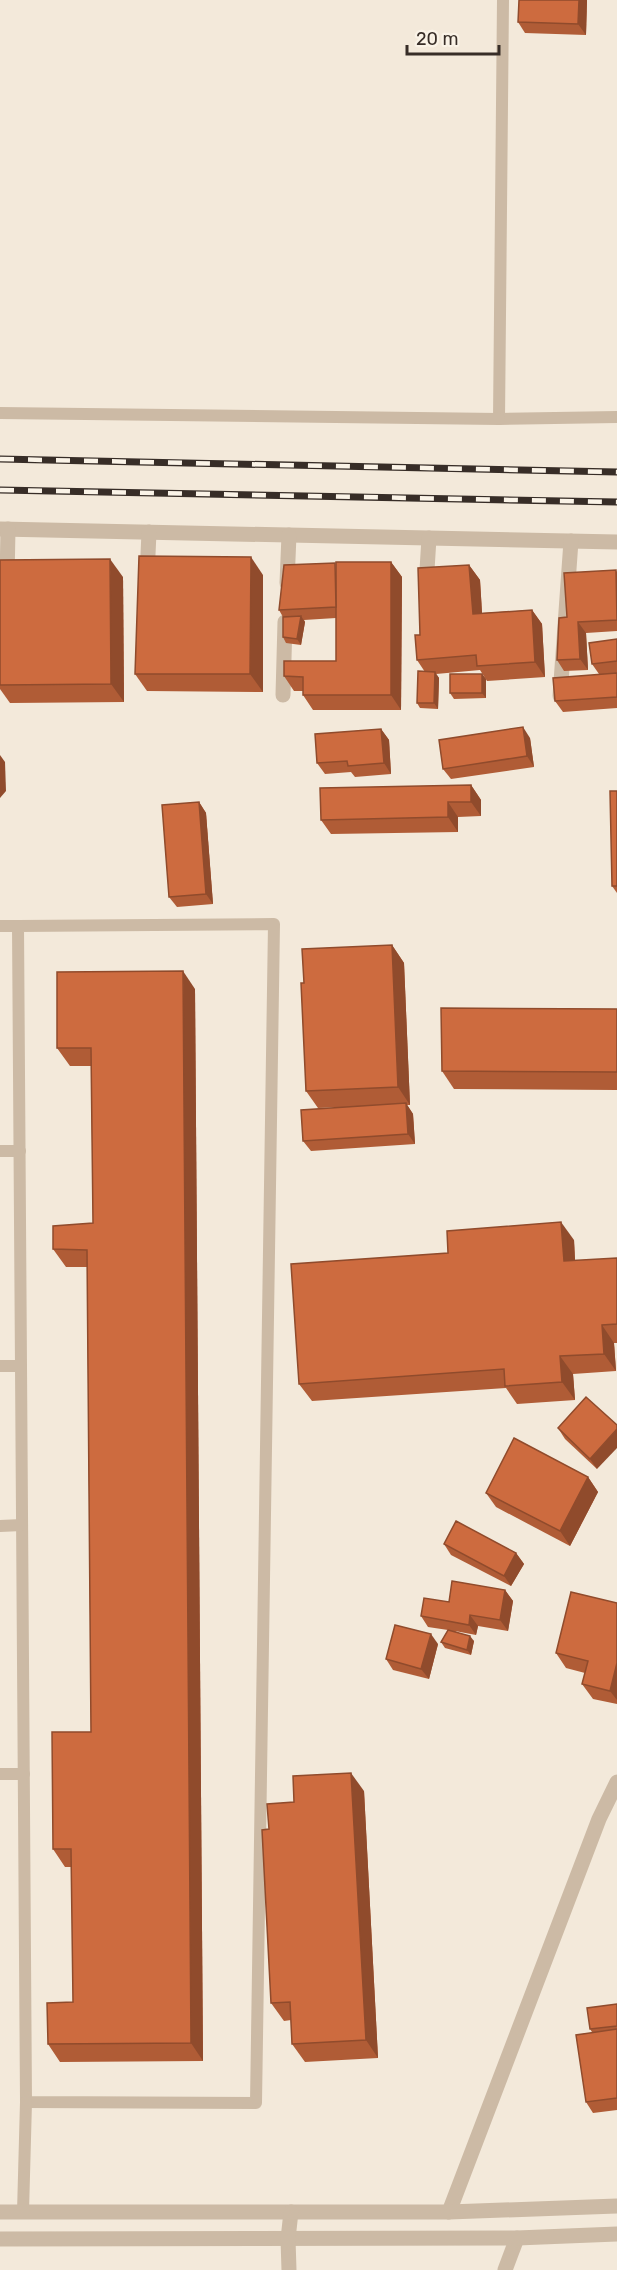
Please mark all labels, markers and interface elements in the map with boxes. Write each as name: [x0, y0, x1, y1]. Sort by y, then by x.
scale bar: [407, 18, 498, 56]
text: 20 m: [416, 28, 458, 50]

